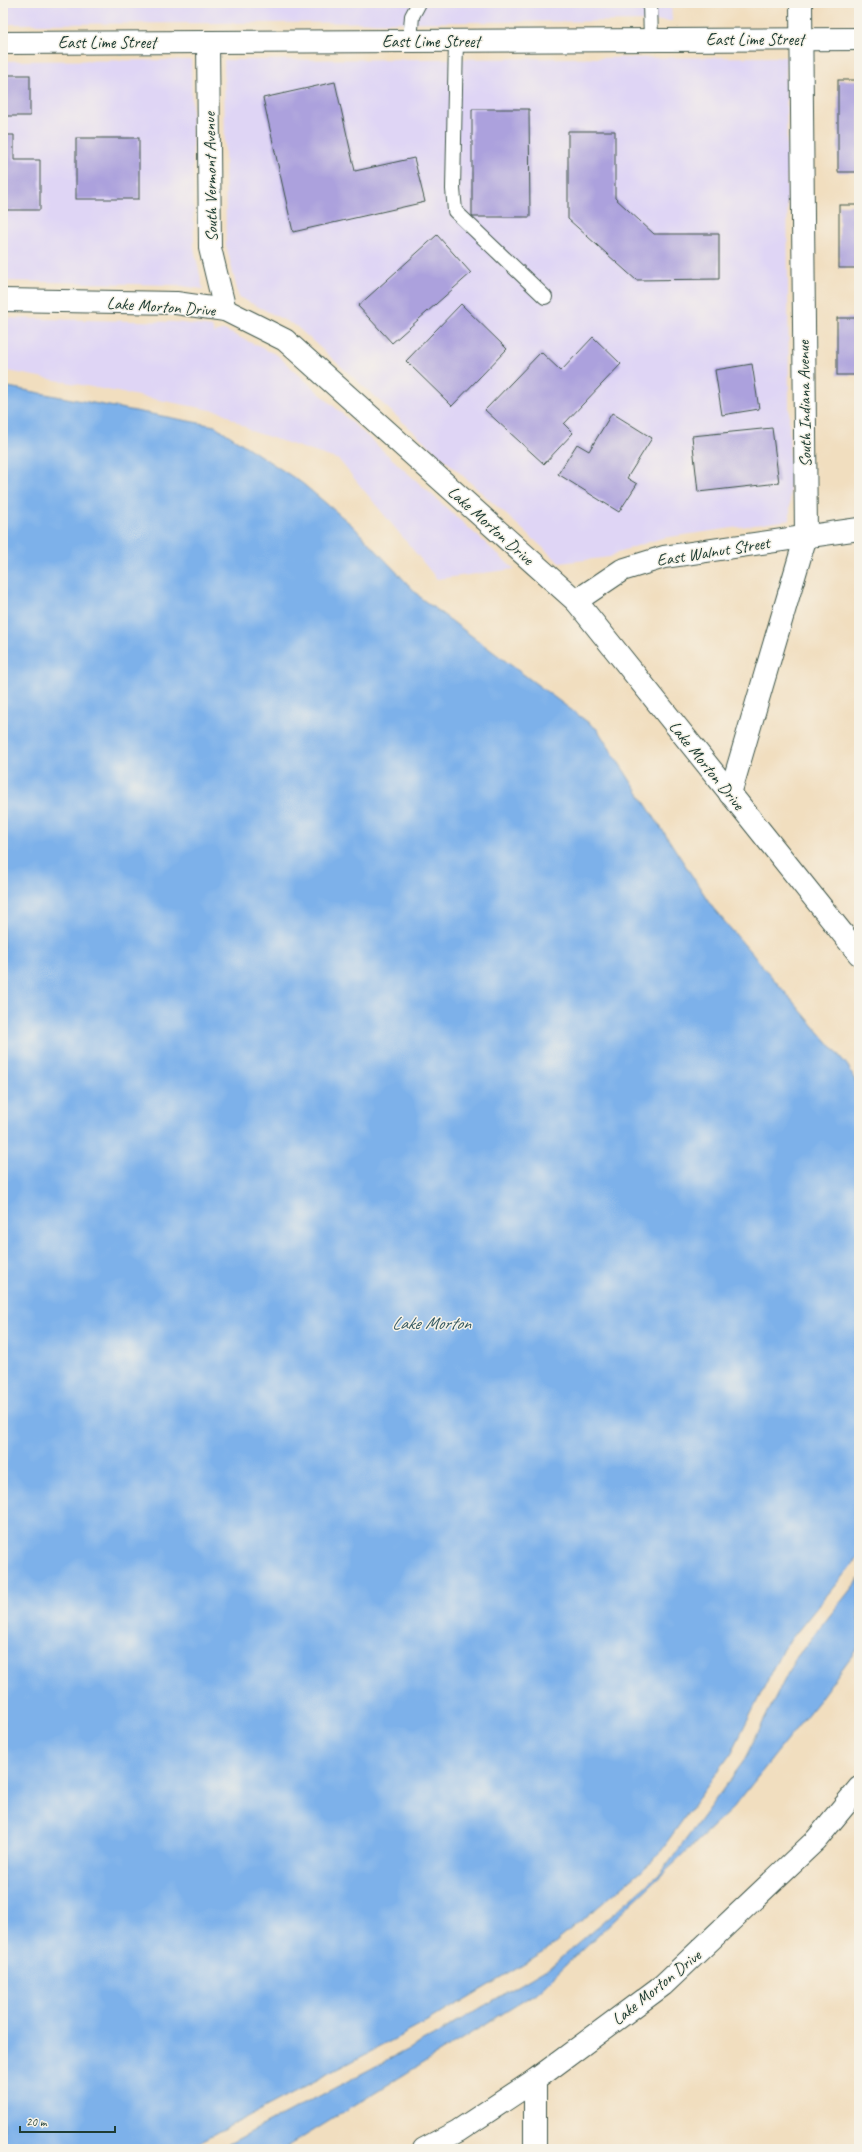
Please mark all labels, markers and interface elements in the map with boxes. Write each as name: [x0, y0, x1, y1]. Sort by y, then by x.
street label: East Lime Street: [706, 29, 806, 50]
street label: East Lime Street: [382, 31, 482, 52]
street label: East Lime Street: [58, 32, 158, 53]
street label: South Vermont Avenue: [199, 111, 222, 242]
street label: Lake Morton Drive: [106, 292, 217, 321]
street label: South Indiana Avenue: [793, 339, 816, 468]
street label: Lake Morton Drive: [443, 481, 539, 570]
street label: East Walnut Street: [655, 532, 773, 571]
street label: Lake Morton Drive: [664, 717, 750, 815]
water label: Lake Morton: [392, 1312, 472, 1334]
street label: Lake Morton Drive: [608, 1944, 706, 2030]
scale bar: [20, 2108, 115, 2134]
text: 20 m: [26, 2114, 48, 2130]

